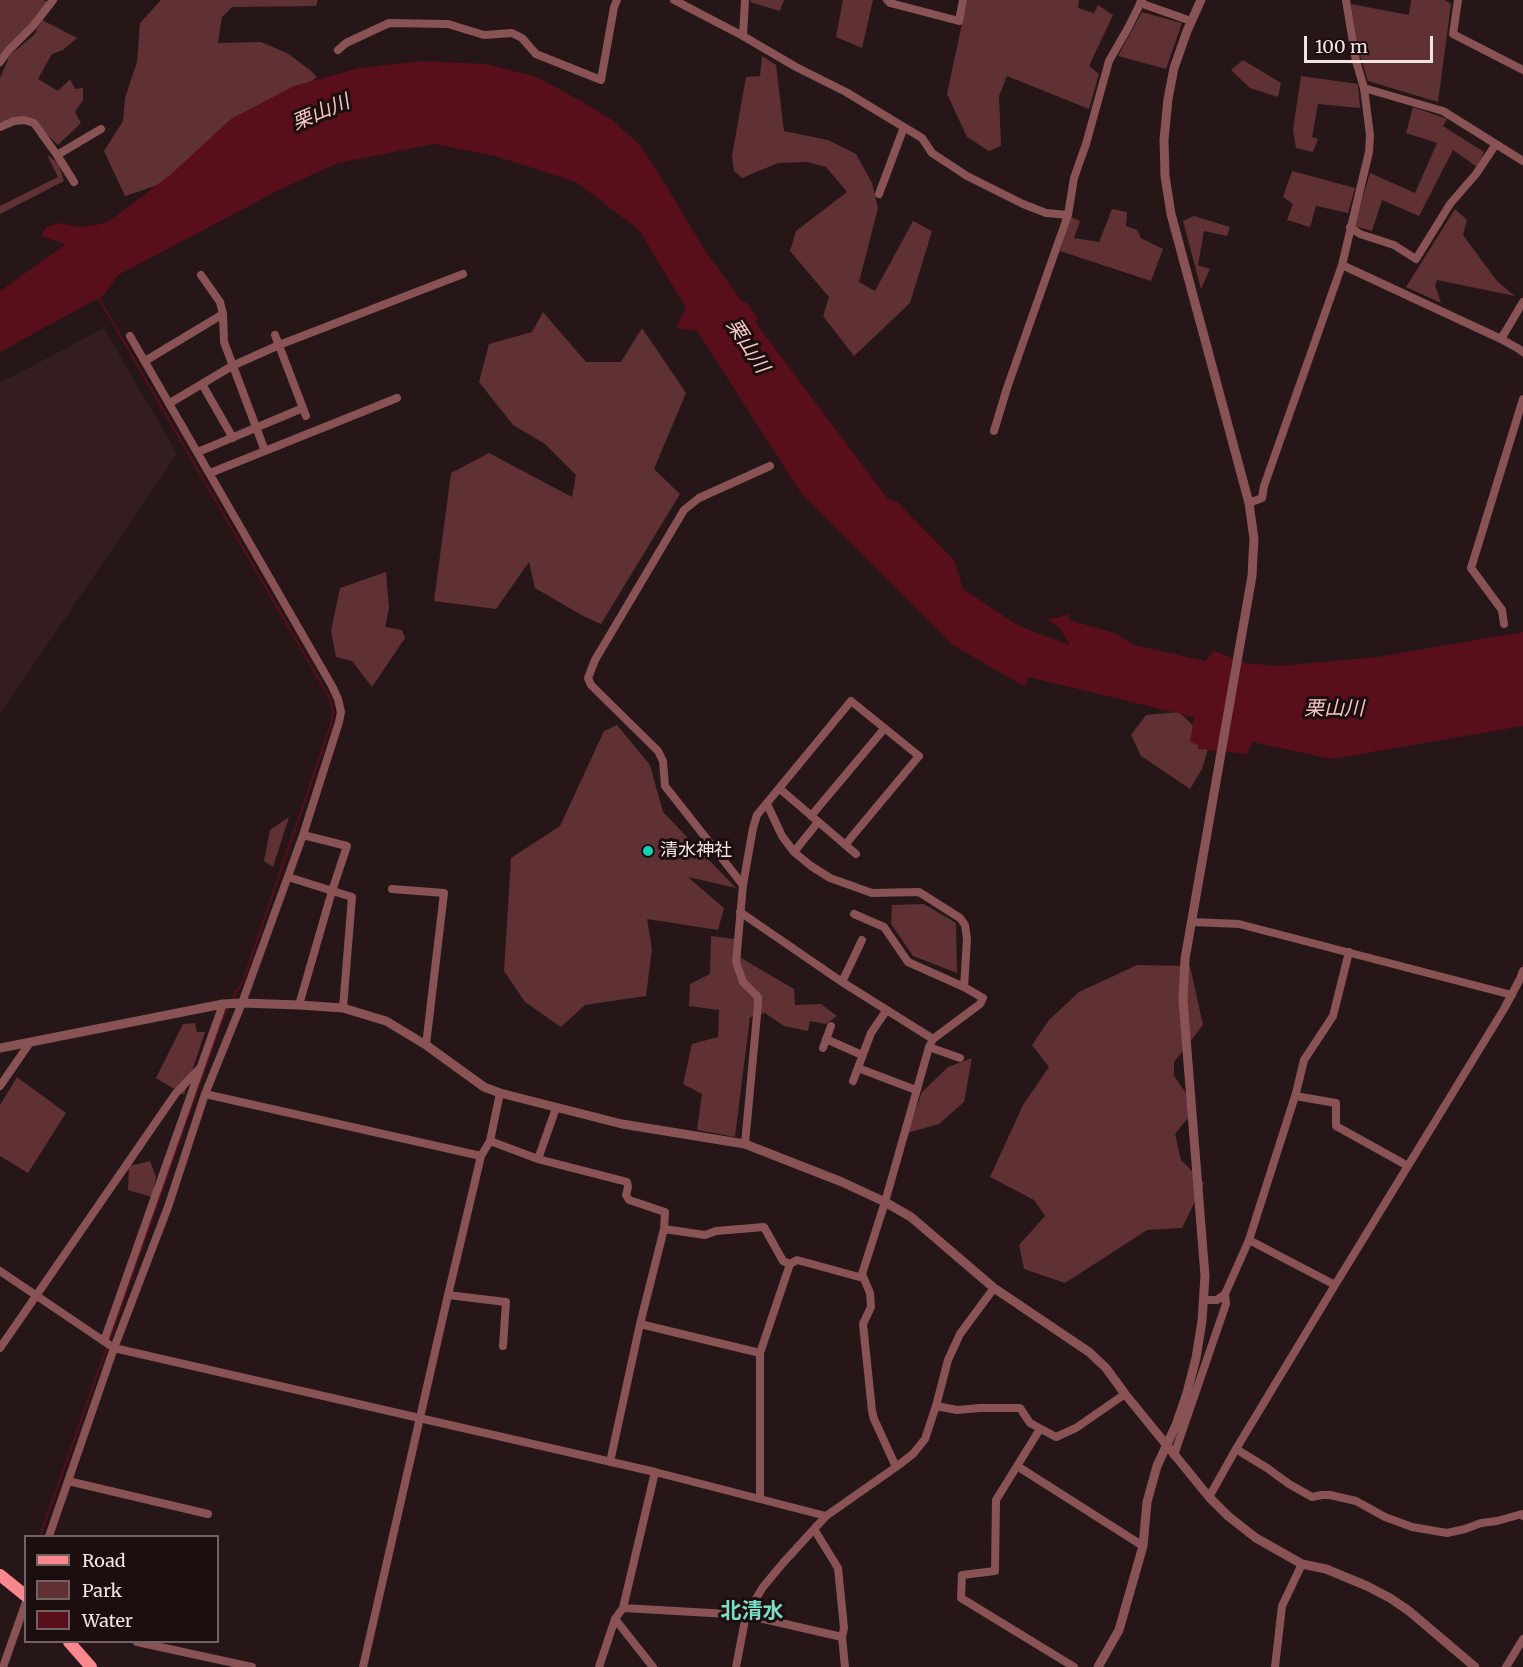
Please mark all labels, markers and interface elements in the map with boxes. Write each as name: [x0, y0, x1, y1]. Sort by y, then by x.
scale bar: [1307, 24, 1436, 62]
text: 100 m: [1315, 35, 1368, 58]
water label: 栗山川: [289, 90, 353, 136]
water label: 栗山川: [721, 314, 773, 378]
water label: 栗山川: [1304, 697, 1364, 721]
place label: 清水神社: [660, 840, 732, 862]
marker: 清水神社: [641, 844, 655, 858]
legend: [24, 1535, 219, 1643]
text: Road: [82, 1549, 126, 1572]
text: Park: [82, 1579, 122, 1602]
district label: 北清水: [721, 1599, 783, 1625]
text: Water: [82, 1609, 133, 1632]

